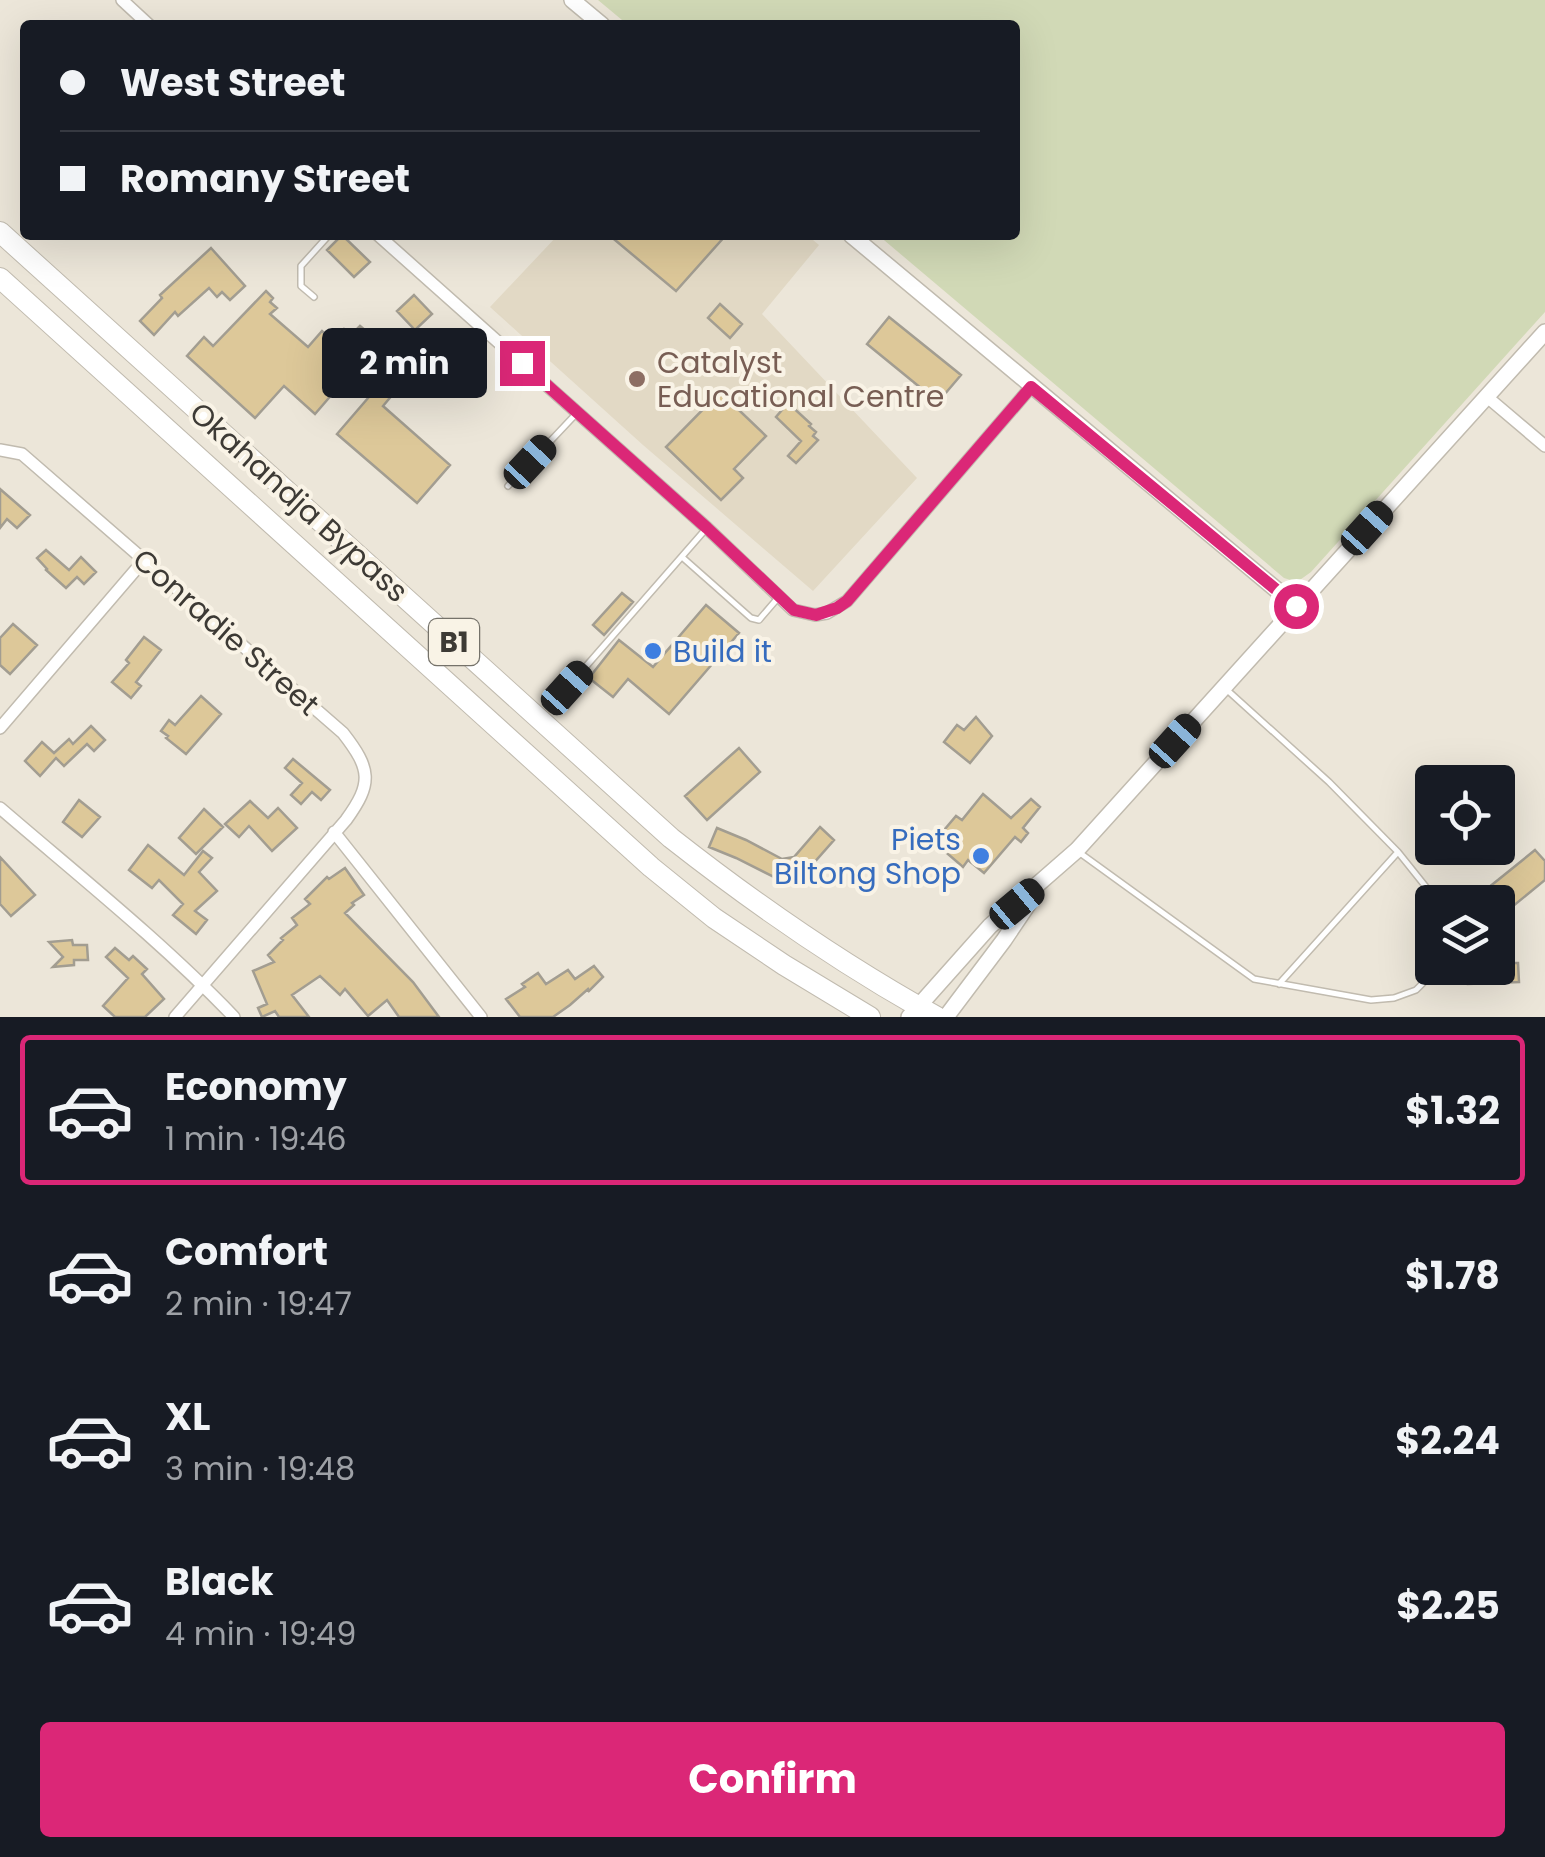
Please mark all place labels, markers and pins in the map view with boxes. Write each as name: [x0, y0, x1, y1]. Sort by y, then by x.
place label: Catalyst Educational Centre: [657, 341, 944, 418]
marker: Catalyst Educational Centre: [626, 368, 648, 390]
place label: Build it: [673, 630, 772, 673]
marker: Build it: [642, 640, 664, 662]
place label: Piets Biltong Shop: [774, 818, 961, 895]
marker: Piets Biltong Shop: [970, 845, 992, 867]

